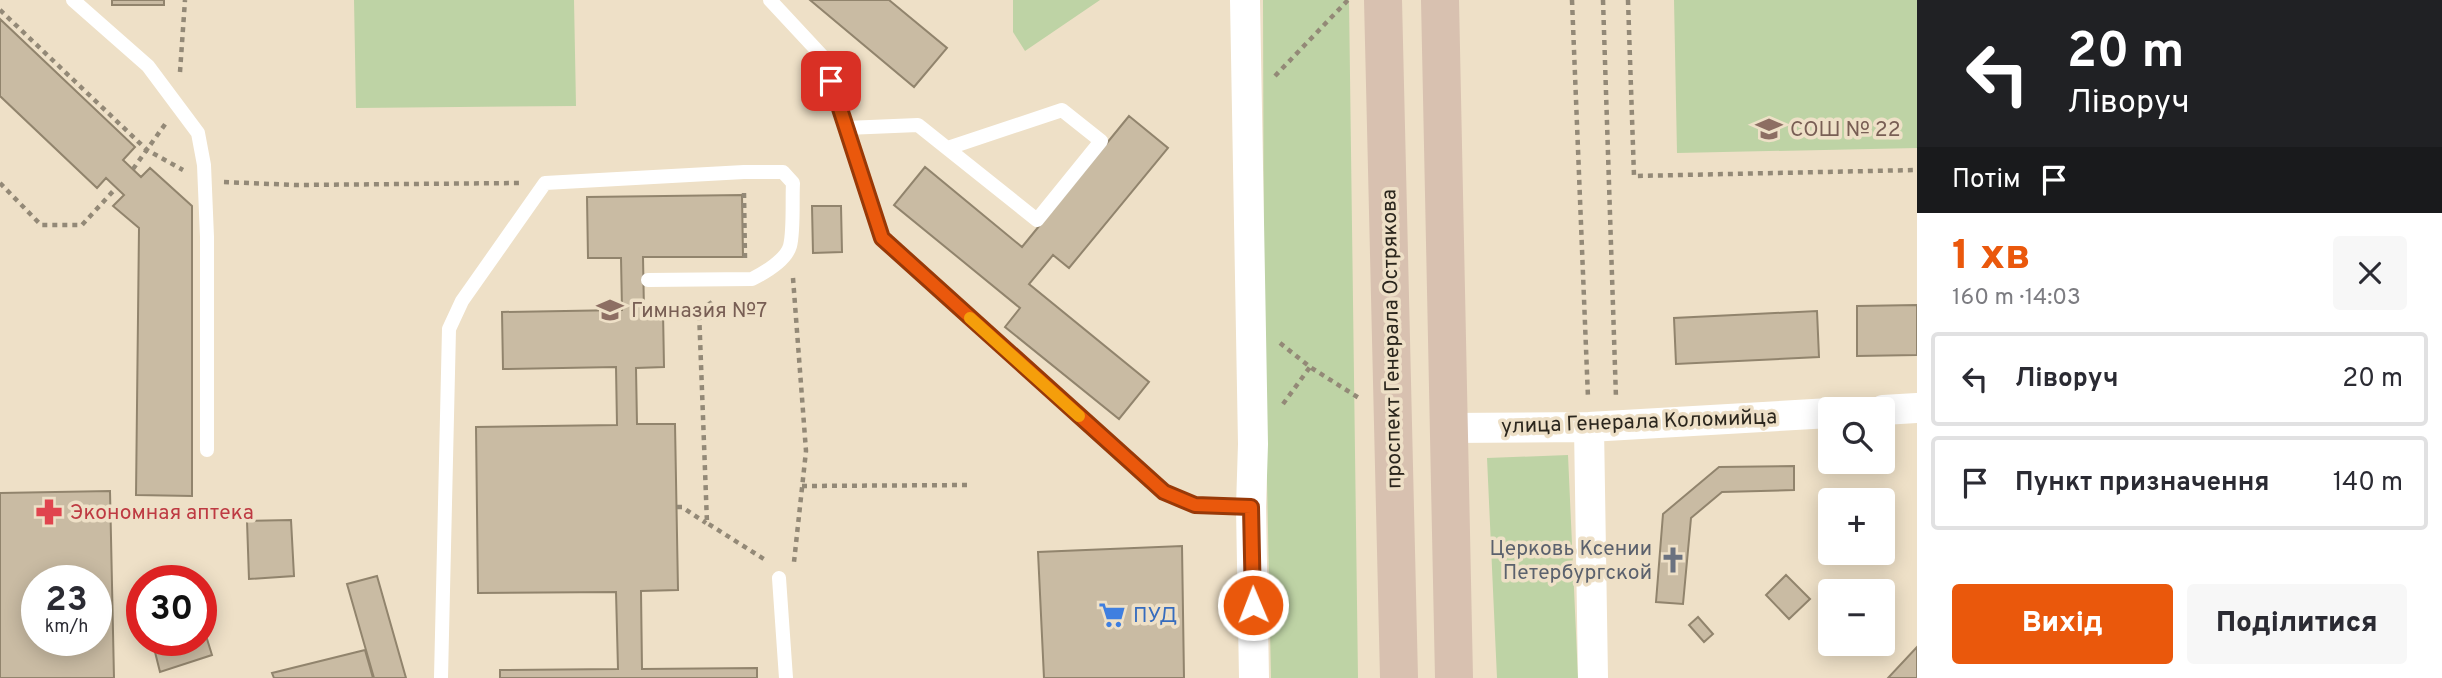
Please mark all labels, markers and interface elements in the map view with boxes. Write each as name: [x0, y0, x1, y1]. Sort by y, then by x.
text: 20 m: [2067, 23, 2184, 85]
icon: left: [1952, 28, 2043, 119]
pin: [801, 51, 861, 111]
icon: arrive: [812, 62, 850, 100]
text: Ліворуч: [2067, 84, 2190, 124]
school or university icon: СОШ № 22: [1754, 114, 1784, 144]
place label: СОШ № 22: [1790, 117, 1901, 144]
icon: arrive: [2035, 161, 2073, 199]
text: Потім: [1952, 164, 2021, 197]
street label: проспект Генерала Острякова: [1376, 189, 1409, 489]
text: 1 хв: [1952, 231, 2030, 284]
button: close: [2333, 236, 2407, 310]
text: 160 m · 14:03: [1952, 284, 2081, 313]
school or university icon: Гимназия №7: [595, 295, 625, 325]
place label: Гимназия №7: [631, 298, 767, 325]
icon: left: [1956, 360, 1994, 398]
text: Ліворуч: [2015, 363, 2118, 396]
text: 20 m: [2342, 363, 2403, 396]
map controls: [1818, 397, 1895, 656]
button: search: [1818, 397, 1895, 474]
street label: улица Генерала Коломийца: [1501, 404, 1778, 441]
icon: arrive: [1956, 464, 1994, 502]
text: Пункт призначення: [2015, 467, 2269, 500]
text: 140 m: [2333, 467, 2403, 500]
button: +: [1818, 488, 1895, 565]
pharmacy icon: Экономная аптека: [34, 497, 64, 527]
place label: Экономная аптека: [70, 500, 254, 527]
place label: Церковь Ксении Петербургской: [1489, 536, 1652, 587]
church icon: Церковь Ксении Петербургской: [1658, 545, 1688, 575]
speed limit sign: 30: [126, 565, 217, 656]
position arrow: [1216, 568, 1290, 642]
text: 23: [45, 579, 88, 623]
button: −: [1818, 579, 1895, 656]
button: Вихід: [1952, 584, 2173, 664]
button: Поділитися: [2187, 584, 2407, 664]
supermarket icon: ПУД: [1097, 600, 1127, 630]
place label: ПУД: [1133, 603, 1177, 630]
text: km/h: [45, 616, 88, 639]

